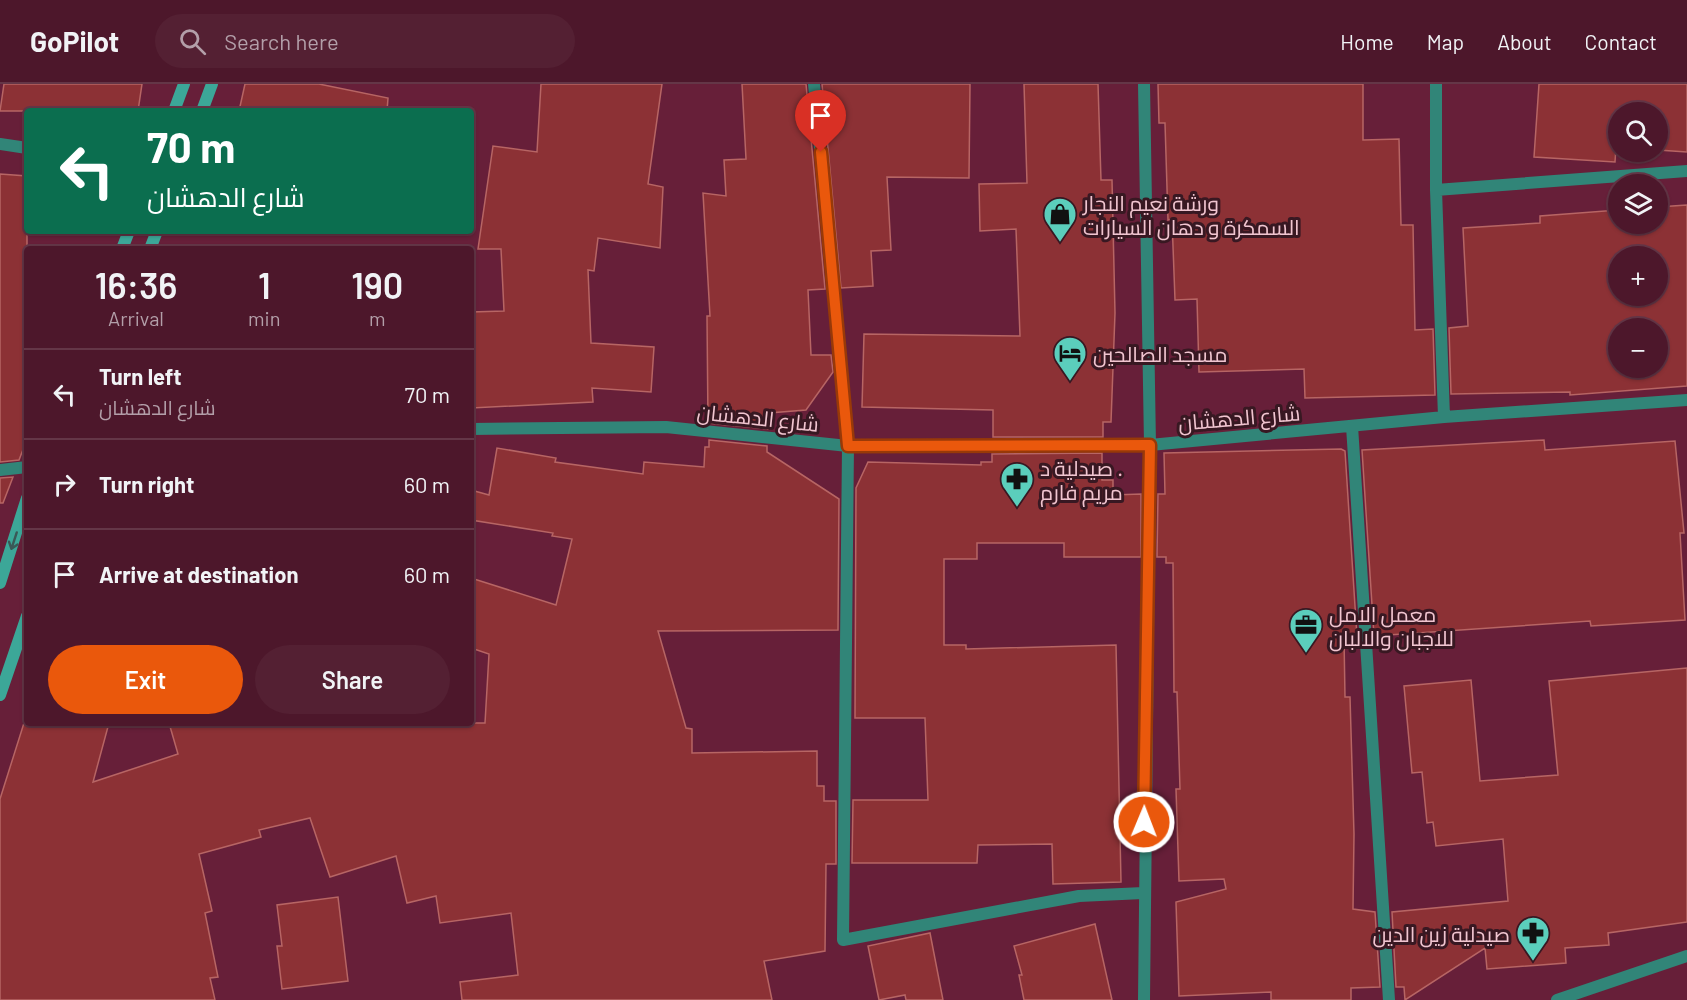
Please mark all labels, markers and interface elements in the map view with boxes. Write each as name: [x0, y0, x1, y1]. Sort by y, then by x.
search box: [155, 14, 575, 68]
text: GoPilot: [30, 24, 119, 58]
icon: search: [176, 25, 209, 58]
text: Search here: [224, 28, 339, 54]
text: Home: [1340, 29, 1394, 54]
text: Map: [1427, 29, 1464, 54]
text: About: [1497, 29, 1552, 54]
text: Contact: [1585, 29, 1657, 54]
pin: [795, 90, 846, 152]
icon: arrive: [804, 99, 837, 132]
map controls: [1608, 102, 1668, 378]
button: search: [1608, 102, 1668, 162]
text: 70 m: [147, 121, 235, 171]
icon: left: [48, 132, 126, 210]
button: layers: [1608, 174, 1668, 234]
text: شارع الدهشان: [147, 180, 305, 212]
place label: ورشة نعيم النجار السمكرة و دهان السيارات: [1082, 190, 1300, 241]
shop icon: ورشة نعيم النجار السمكرة و دهان السيارات: [1042, 196, 1078, 243]
button: +: [1608, 246, 1668, 306]
text: 16:36: [95, 263, 177, 306]
text: 1: [258, 263, 271, 306]
text: 190: [351, 263, 403, 306]
text: Arrival: [108, 306, 164, 330]
text: min: [248, 306, 280, 330]
text: m: [369, 306, 385, 330]
button: −: [1608, 318, 1668, 378]
hotel icon: مسجد الصالحين: [1052, 335, 1088, 382]
place label: مسجد الصالحين: [1093, 341, 1227, 368]
text: Turn left: [99, 363, 182, 389]
icon: left: [48, 378, 81, 411]
text: 70 m: [405, 381, 450, 407]
text: شارع الدهشان: [99, 395, 216, 419]
street label: شارع الدهشان: [695, 398, 820, 439]
street label: شارع الدهشان: [1177, 399, 1301, 438]
place label: صيدلية د . مريم فارم: [1040, 455, 1123, 507]
pharmacy icon: صيدلية د . مريم فارم: [999, 461, 1035, 508]
icon: right: [48, 468, 81, 501]
text: Turn right: [99, 471, 194, 497]
text: 60 m: [404, 471, 450, 497]
one-way arrow: [7, 531, 18, 550]
icon: arrive: [48, 558, 81, 591]
text: Arrive at destination: [99, 561, 298, 587]
text: 60 m: [404, 561, 450, 587]
place label: معمل الامل للاجبان والالبان: [1329, 601, 1454, 652]
office icon: معمل الامل للاجبان والالبان: [1288, 607, 1324, 654]
button: Exit: [48, 645, 243, 714]
button: Share: [255, 645, 450, 714]
position arrow: [1112, 790, 1176, 854]
pharmacy icon: صيدلية زين الدين: [1515, 915, 1551, 962]
place label: صيدلية زين الدين: [1372, 921, 1510, 948]

